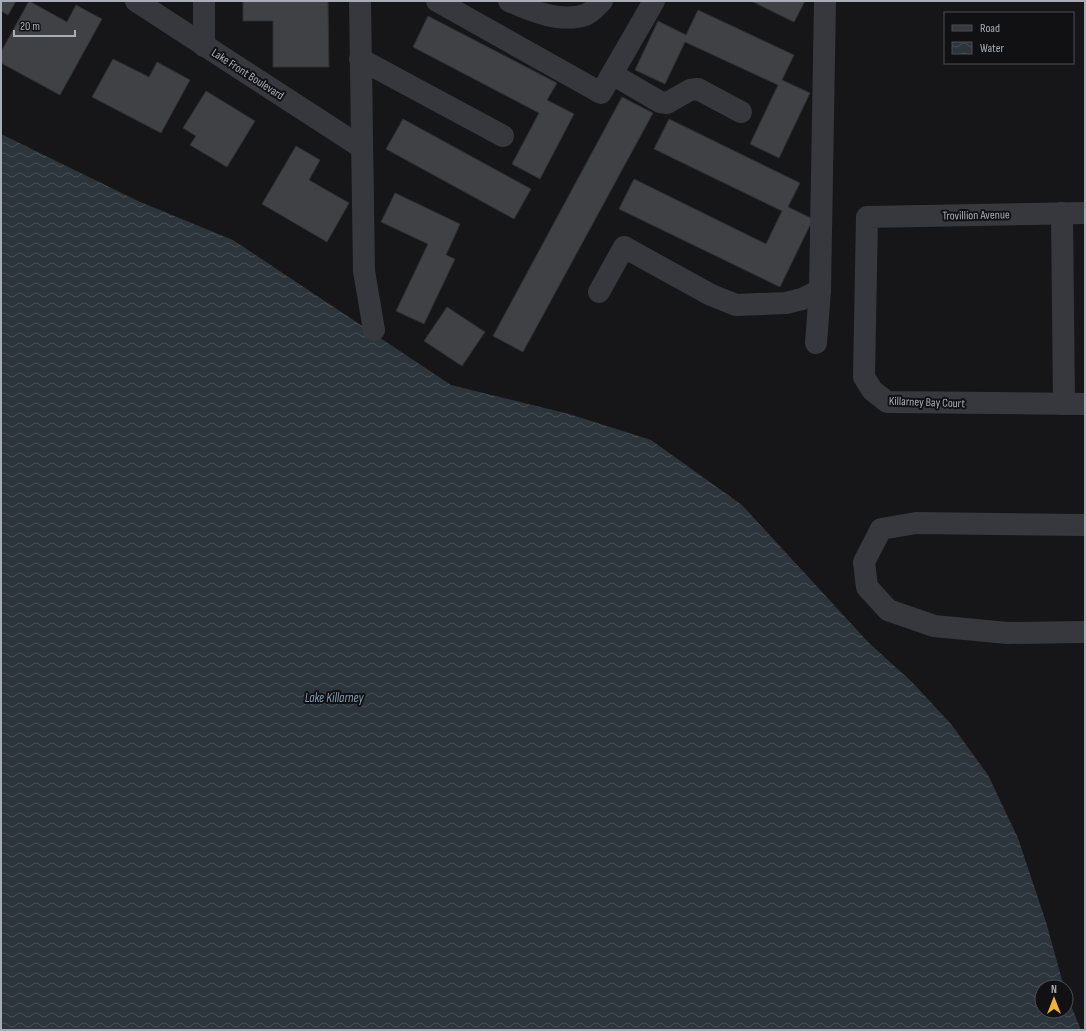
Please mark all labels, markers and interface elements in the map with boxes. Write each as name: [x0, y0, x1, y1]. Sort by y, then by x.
scale bar: [14, 12, 75, 38]
legend: [944, 12, 1074, 64]
text: 20 m: [20, 19, 40, 34]
text: Road: [980, 21, 1000, 36]
text: Water: [980, 41, 1004, 56]
street label: Lake Front Boulevard: [209, 45, 287, 103]
street label: Trovillion Avenue: [942, 207, 1010, 224]
street label: Killarney Bay Court: [889, 394, 966, 411]
water label: Lake Killarney: [305, 690, 364, 706]
north arrow: [1034, 979, 1074, 1019]
text: N: [1051, 983, 1057, 996]

